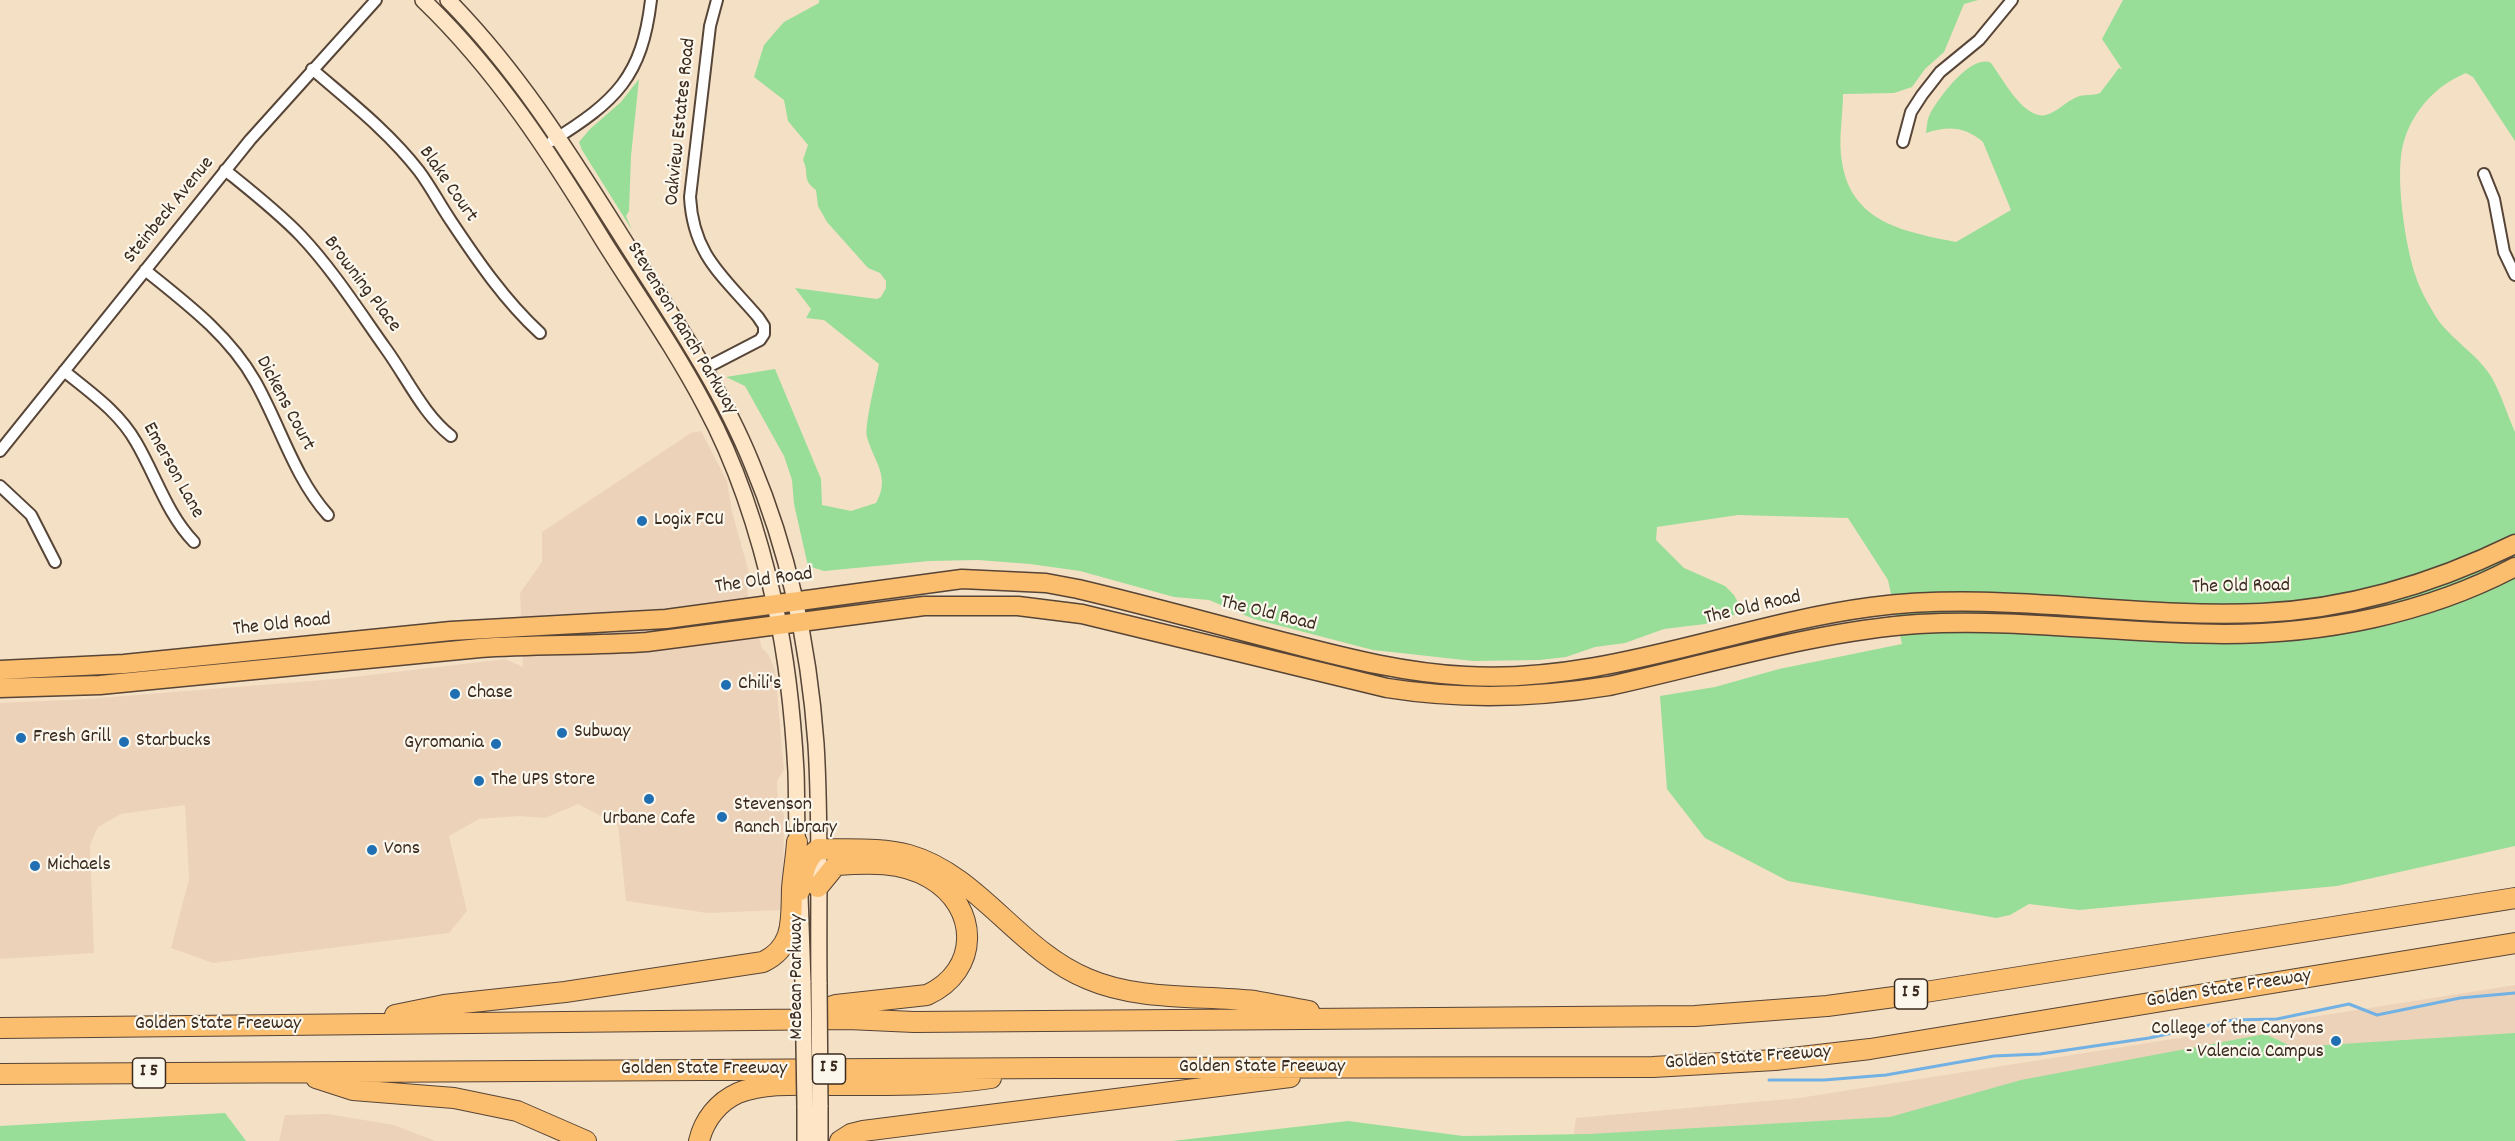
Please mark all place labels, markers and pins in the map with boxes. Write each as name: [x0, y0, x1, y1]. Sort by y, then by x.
place label: Logix FCU: [654, 509, 724, 533]
marker: Logix FCU: [635, 514, 649, 528]
place label: Chili's: [738, 673, 781, 697]
marker: Chili's: [719, 678, 733, 692]
place label: Chase: [467, 682, 513, 706]
marker: Chase: [448, 687, 462, 701]
place label: Subway: [574, 721, 630, 745]
place label: Fresh Grill: [33, 726, 111, 750]
marker: Subway: [555, 726, 569, 740]
place label: Starbucks: [136, 730, 211, 754]
marker: Fresh Grill: [14, 731, 28, 745]
place label: Gyromania: [404, 732, 484, 756]
marker: Starbucks: [117, 735, 131, 749]
marker: Gyromania: [489, 737, 503, 751]
place label: The UPS Store: [491, 769, 595, 793]
marker: The UPS Store: [472, 774, 486, 788]
marker: Urbane Cafe: [642, 792, 656, 806]
place label: Stevenson Ranch Library: [734, 794, 837, 841]
place label: Urbane Cafe: [603, 808, 695, 832]
marker: Stevenson Ranch Library: [715, 810, 729, 824]
place label: Vons: [384, 838, 420, 862]
marker: Vons: [365, 843, 379, 857]
place label: Michaels: [47, 854, 111, 878]
marker: Michaels: [28, 859, 42, 873]
place label: College of the Canyons - Valencia Campus: [2151, 1018, 2324, 1065]
marker: College of the Canyons - Valencia Campus: [2329, 1034, 2343, 1048]

